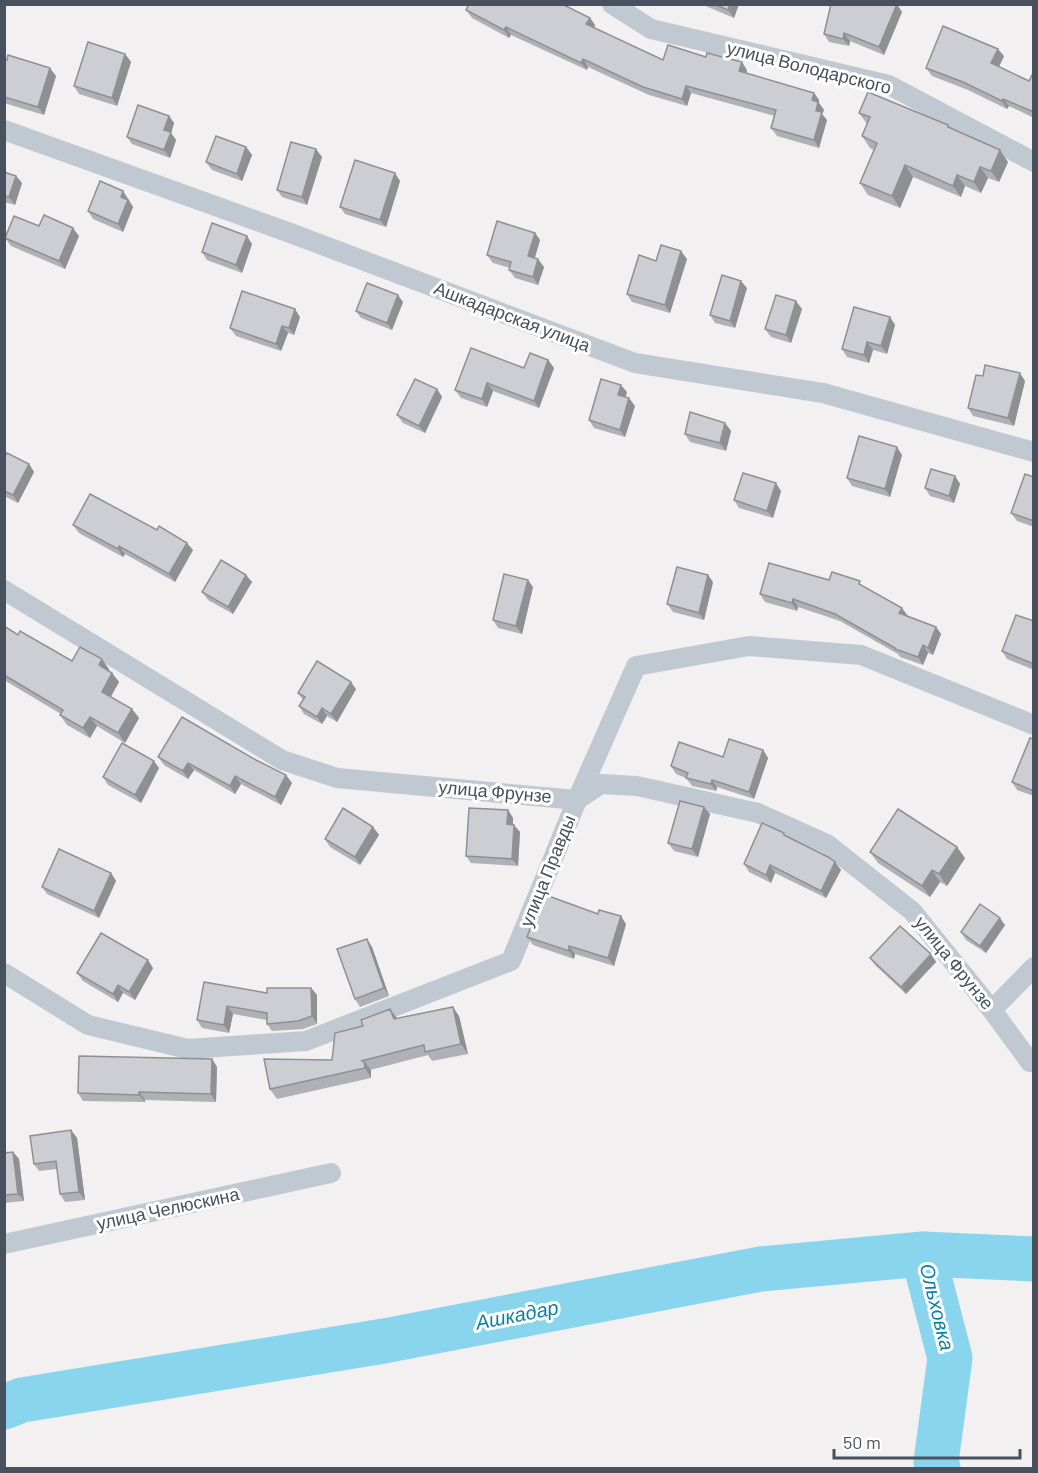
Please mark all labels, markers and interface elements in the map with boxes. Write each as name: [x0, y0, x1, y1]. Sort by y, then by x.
street label: улица Володарского: [725, 36, 894, 98]
street label: Ашкадарская улица: [431, 276, 594, 356]
street label: улица Фрунзе: [438, 775, 553, 807]
street label: улица Правды: [515, 811, 580, 930]
street label: улица Фрунзе: [910, 911, 999, 1013]
street label: улица Челюскина: [94, 1182, 242, 1234]
water label: Ольховка: [916, 1261, 960, 1353]
water label: Ашкадар: [472, 1294, 560, 1334]
scale bar: [834, 1422, 1020, 1460]
text: 50 m: [843, 1431, 881, 1453]

